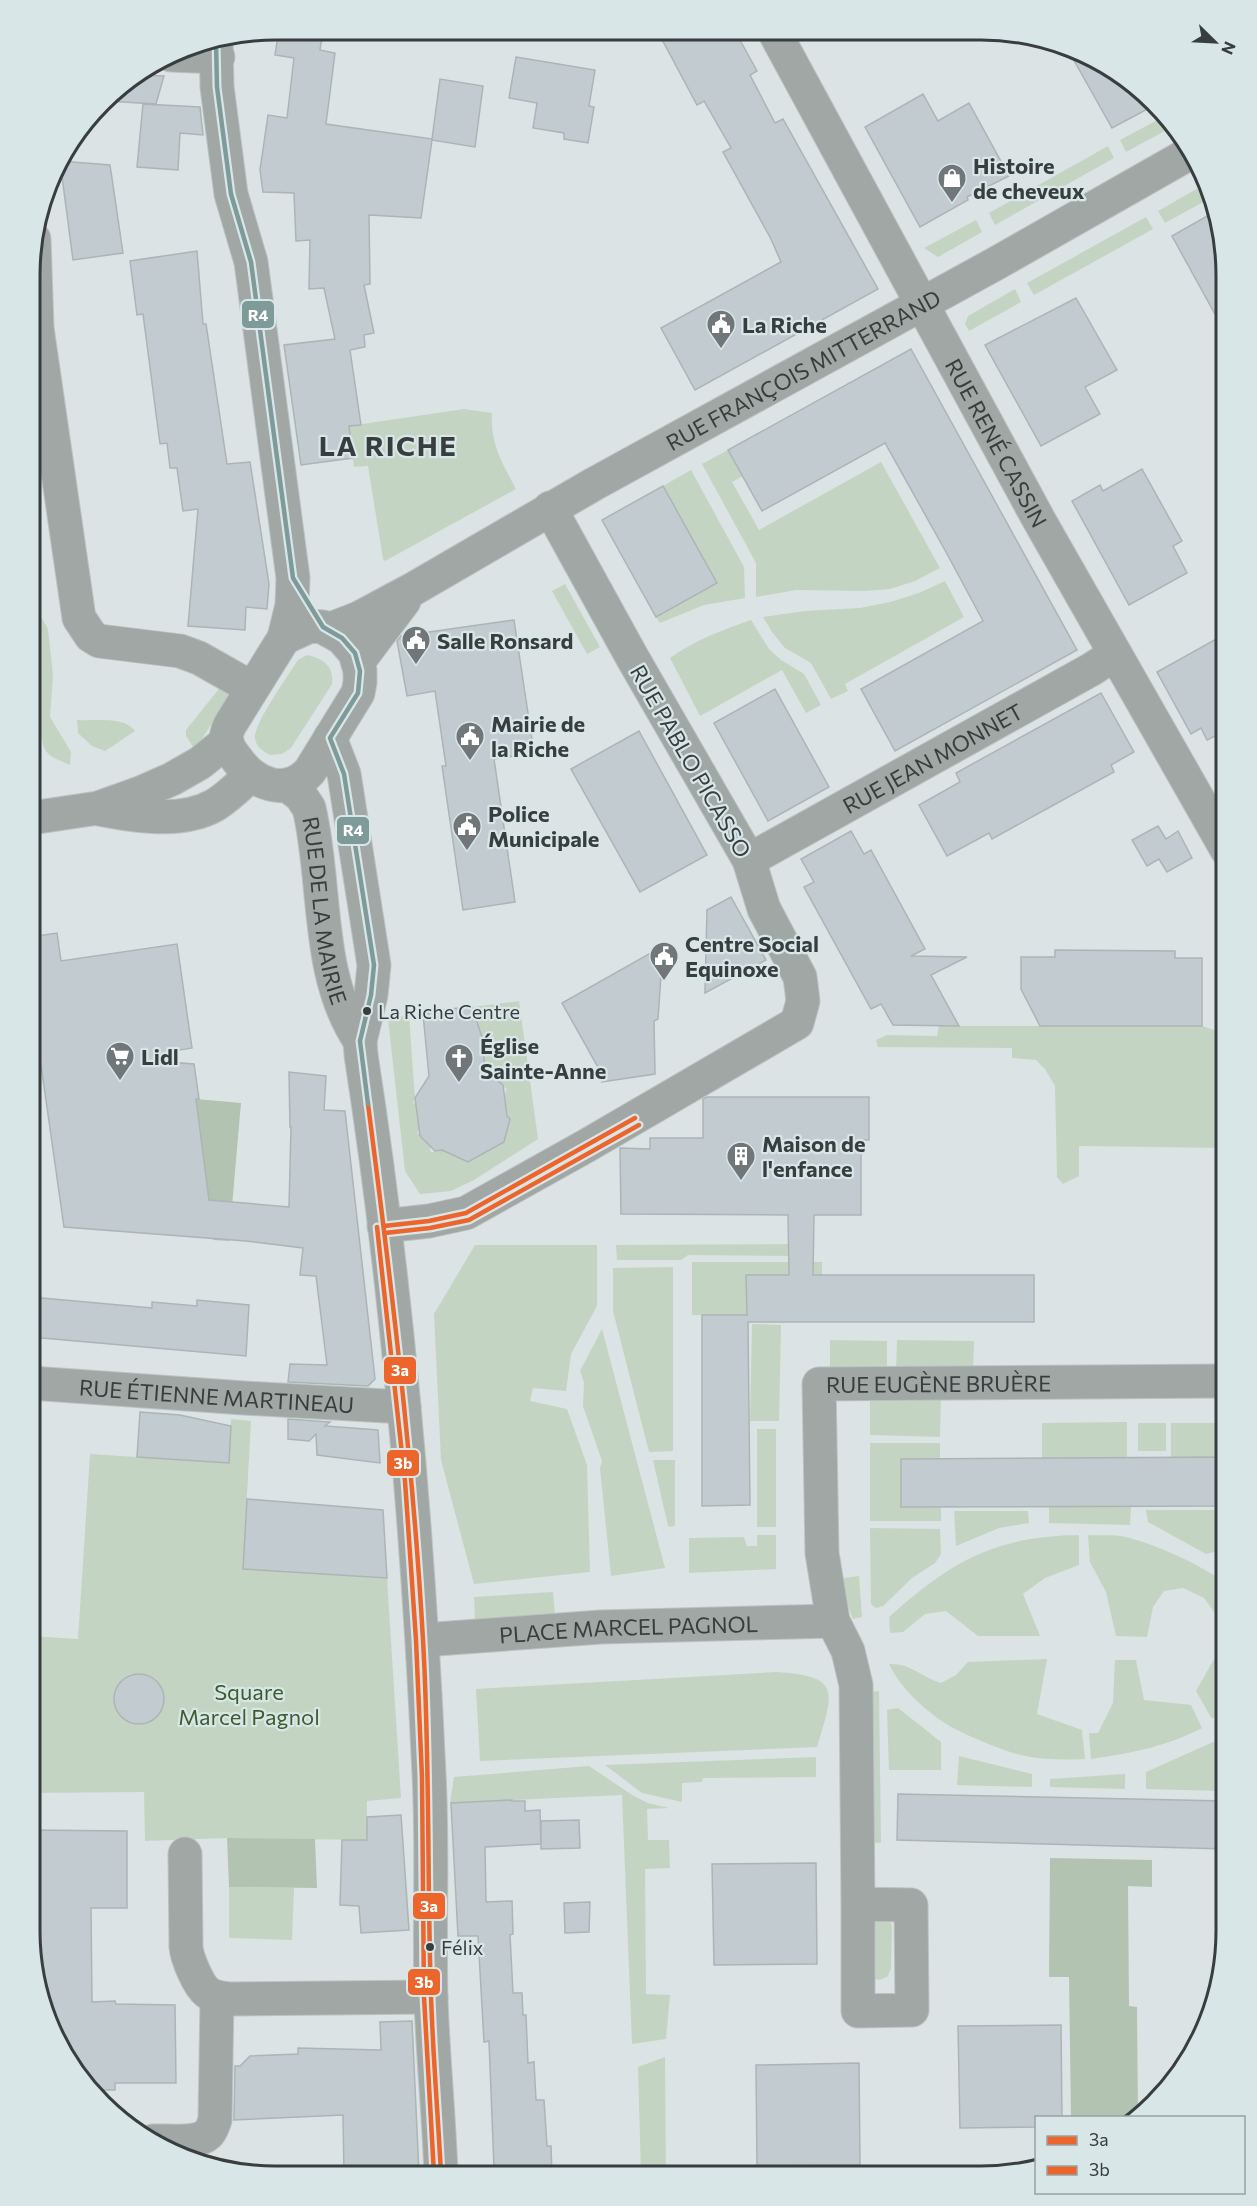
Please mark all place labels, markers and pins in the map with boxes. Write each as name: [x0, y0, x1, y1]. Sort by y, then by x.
place label: Histoire de cheveux: [973, 152, 1085, 204]
shop icon: Histoire de cheveux: [936, 162, 968, 204]
public building icon: La Riche: [705, 308, 737, 350]
place label: La Riche: [742, 311, 827, 338]
public building icon: Salle Ronsard: [400, 624, 432, 666]
place label: Salle Ronsard: [437, 627, 573, 654]
place label: Mairie de la Riche: [491, 710, 585, 762]
public building icon: Mairie de la Riche: [454, 720, 486, 762]
place label: Police Municipale: [488, 800, 599, 852]
public building icon: Police Municipale: [451, 810, 483, 852]
place label: Centre Social Equinoxe: [685, 930, 819, 982]
public building icon: Centre Social Equinoxe: [648, 940, 680, 982]
place label: La Riche Centre: [378, 999, 520, 1023]
marker: La Riche Centre: [361, 1005, 373, 1017]
place label: Église Sainte-Anne: [480, 1032, 606, 1084]
supermarket icon: Lidl: [104, 1040, 136, 1082]
church icon: Église Sainte-Anne: [443, 1042, 475, 1084]
place label: Lidl: [141, 1043, 179, 1070]
place label: Maison de l'enfance: [762, 1130, 865, 1182]
building icon: Maison de l'enfance: [725, 1140, 757, 1182]
place label: Félix: [441, 1935, 484, 1959]
marker: Félix: [424, 1941, 436, 1953]

